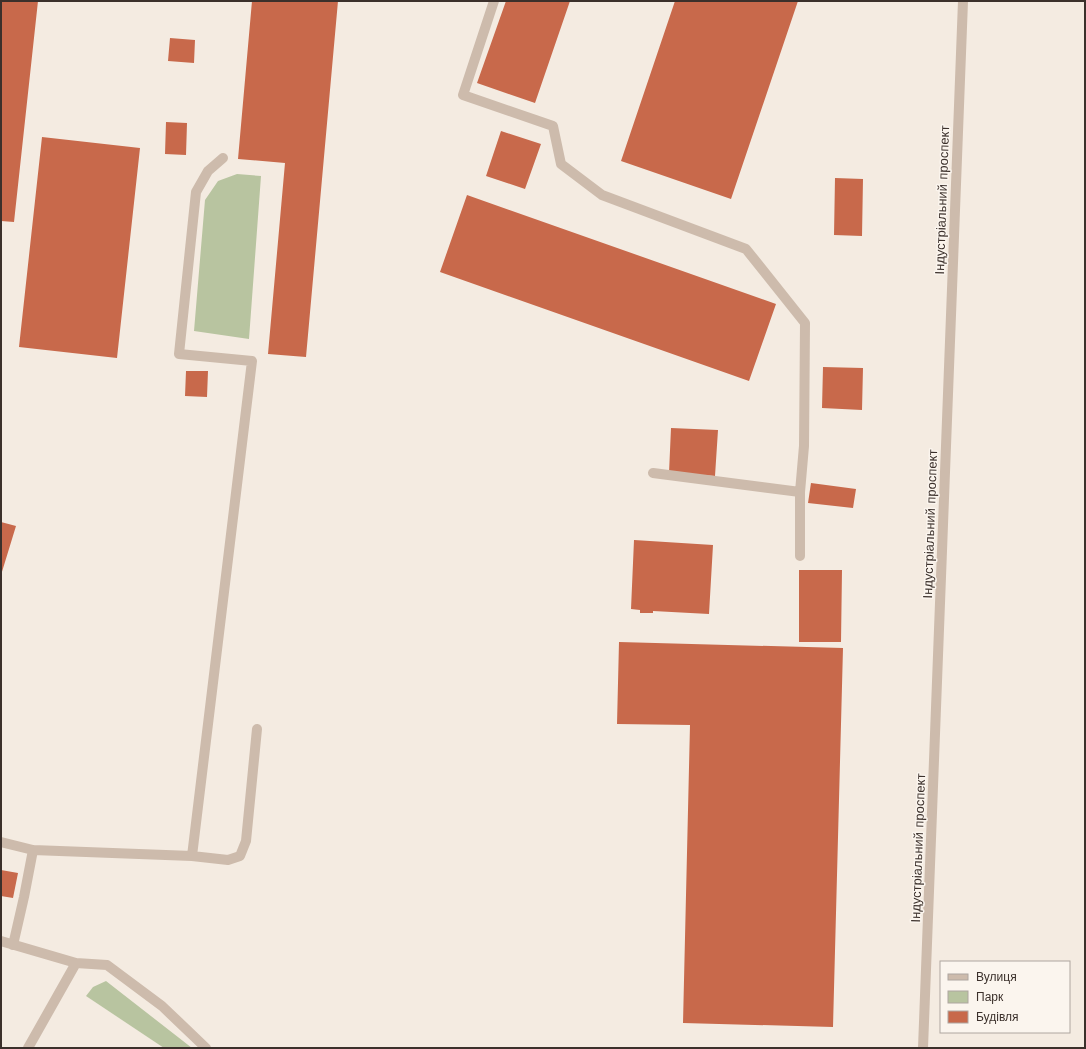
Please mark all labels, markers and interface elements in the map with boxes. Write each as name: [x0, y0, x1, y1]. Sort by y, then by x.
street label: Індустріальний проспект: [932, 125, 952, 275]
street label: Індустріальний проспект: [920, 449, 940, 599]
street label: Індустріальний проспект: [908, 773, 928, 923]
legend: [940, 961, 1070, 1033]
text: Вулиця: [976, 970, 1017, 984]
text: Парк: [976, 990, 1004, 1004]
text: Будівля: [976, 1010, 1018, 1024]

